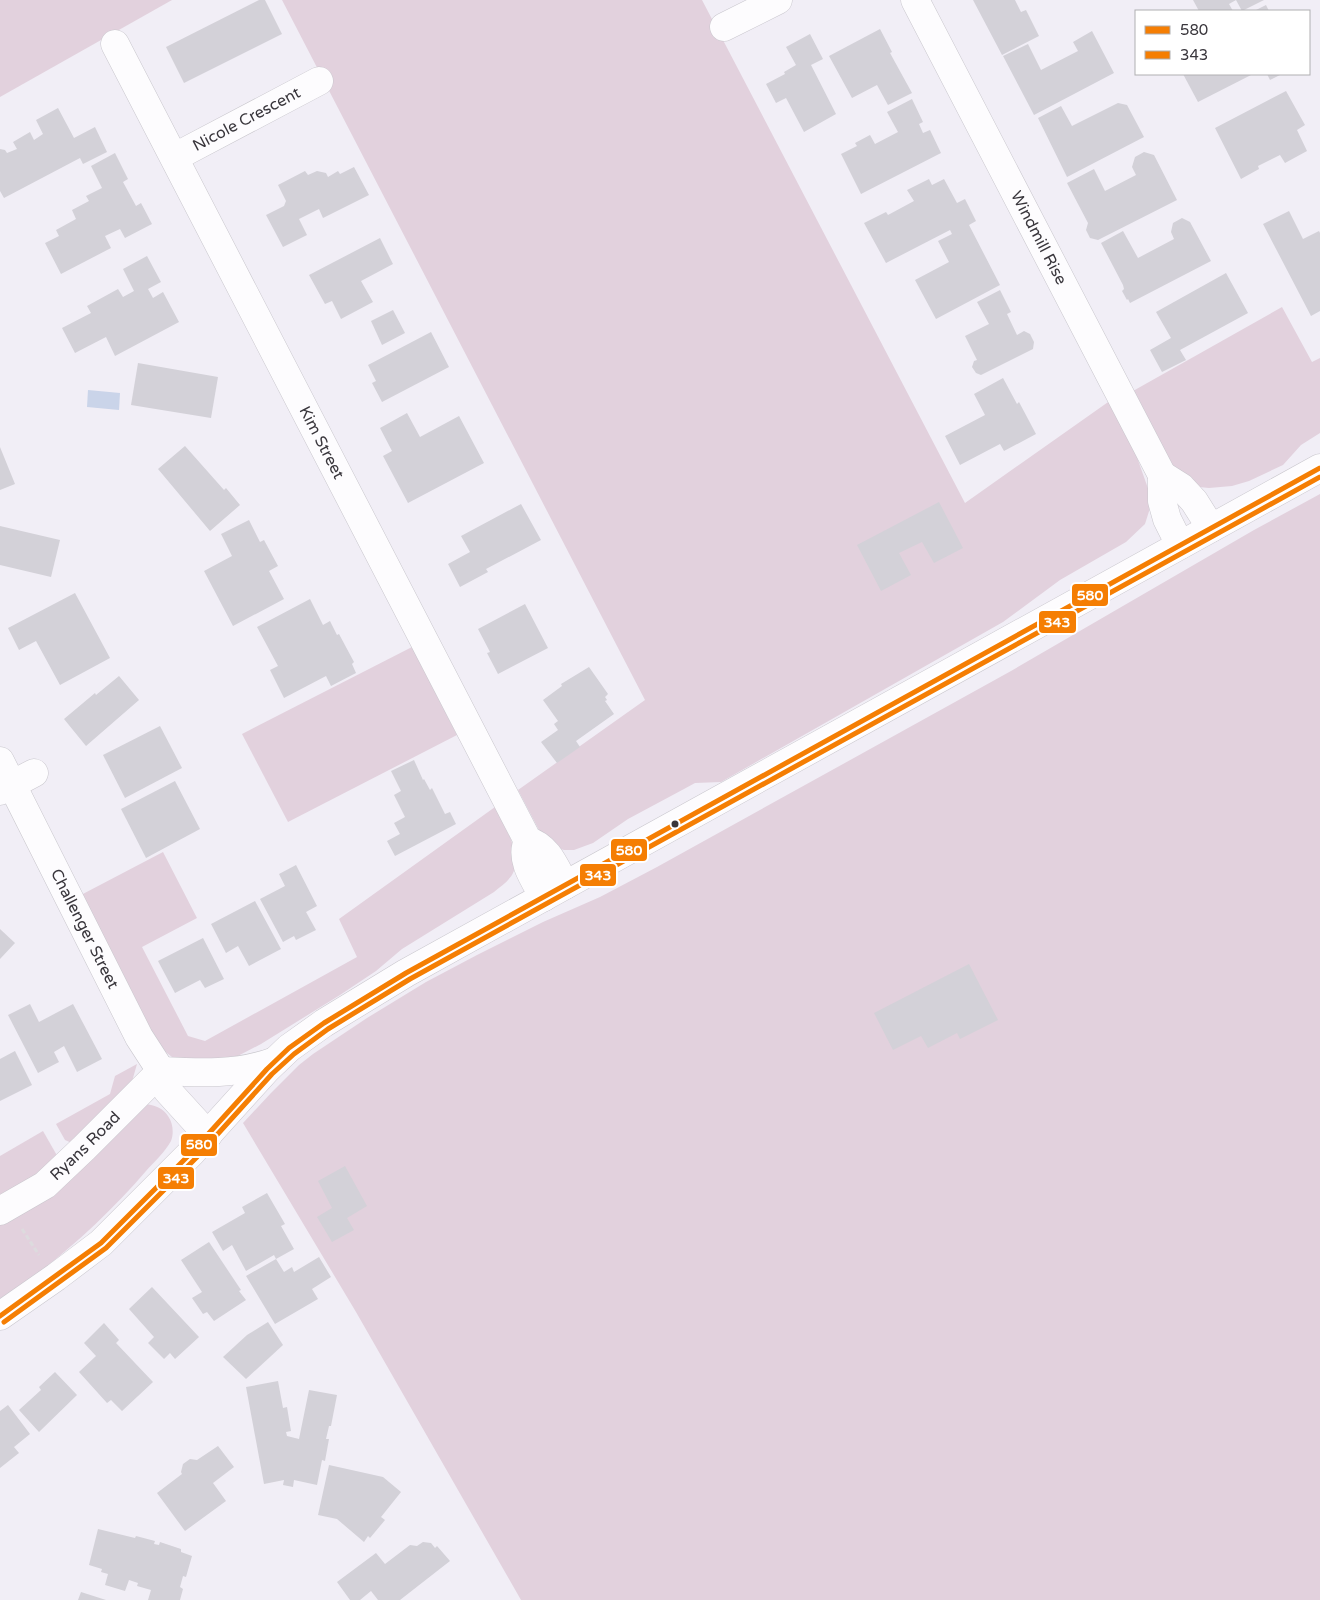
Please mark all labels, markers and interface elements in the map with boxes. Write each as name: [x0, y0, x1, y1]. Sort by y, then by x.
legend: [1135, 10, 1310, 75]
text: 580: [1180, 21, 1208, 39]
text: 343: [1180, 46, 1208, 64]
street label: Nicole Crescent: [189, 83, 304, 156]
street label: Windmill Rise: [1006, 188, 1071, 288]
street label: Kim Street: [294, 403, 349, 482]
line badge: 580: [1071, 583, 1109, 607]
text: 580: [1077, 587, 1103, 604]
line badge: 343: [1038, 610, 1077, 634]
text: 343: [1044, 614, 1070, 631]
unlabelled marker: [670, 819, 680, 829]
line badge: 580: [610, 838, 648, 862]
text: 580: [616, 842, 642, 859]
line badge: 343: [579, 863, 617, 887]
street label: Challenger Street: [46, 865, 123, 992]
text: 343: [585, 867, 611, 884]
street label: Ryans Road: [46, 1107, 125, 1185]
line badge: 580: [180, 1133, 218, 1157]
text: 580: [186, 1136, 212, 1153]
line badge: 343: [157, 1166, 195, 1190]
text: 343: [163, 1170, 189, 1187]

